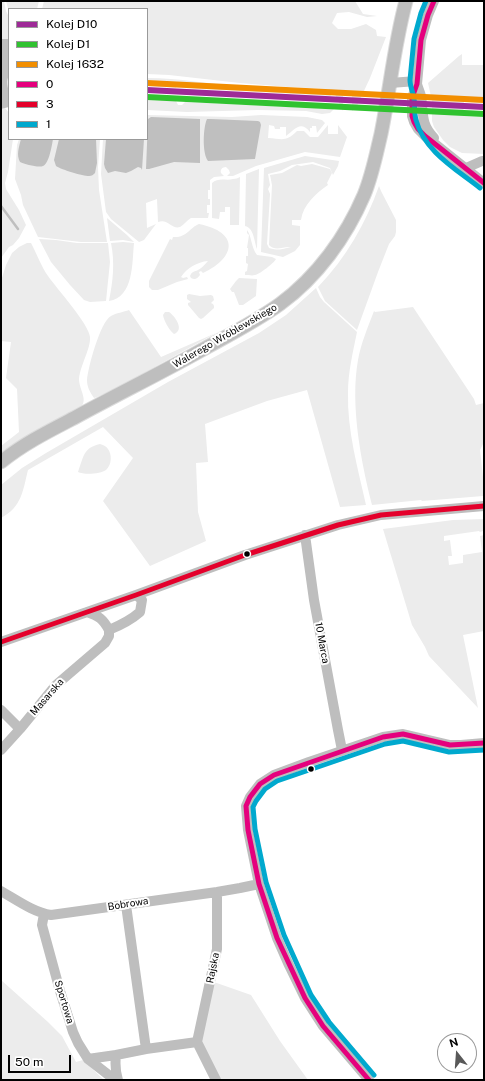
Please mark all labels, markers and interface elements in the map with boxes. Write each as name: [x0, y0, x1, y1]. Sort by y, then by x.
legend: [8, 8, 148, 140]
text: Kolej D10: [46, 17, 97, 31]
text: Kolej D1: [46, 37, 90, 51]
text: Kolej 1632: [46, 57, 104, 71]
text: 0: [46, 77, 53, 91]
text: 3: [46, 97, 54, 111]
text: 1: [46, 117, 51, 131]
street label: Walerego Wróblewskiego: [171, 301, 279, 371]
unlabelled marker: [242, 549, 252, 559]
street label: 10 Marca: [312, 621, 332, 665]
street label: Masarska: [28, 676, 66, 718]
unlabelled marker: [306, 764, 316, 774]
street label: Bobrowa: [107, 895, 149, 913]
street label: Rajska: [204, 952, 222, 984]
street label: Sportowa: [52, 979, 76, 1025]
north arrow: [437, 1033, 477, 1073]
text: N: [448, 1035, 460, 1049]
scale bar: [10, 1047, 73, 1073]
text: 50 m: [15, 1055, 43, 1069]

